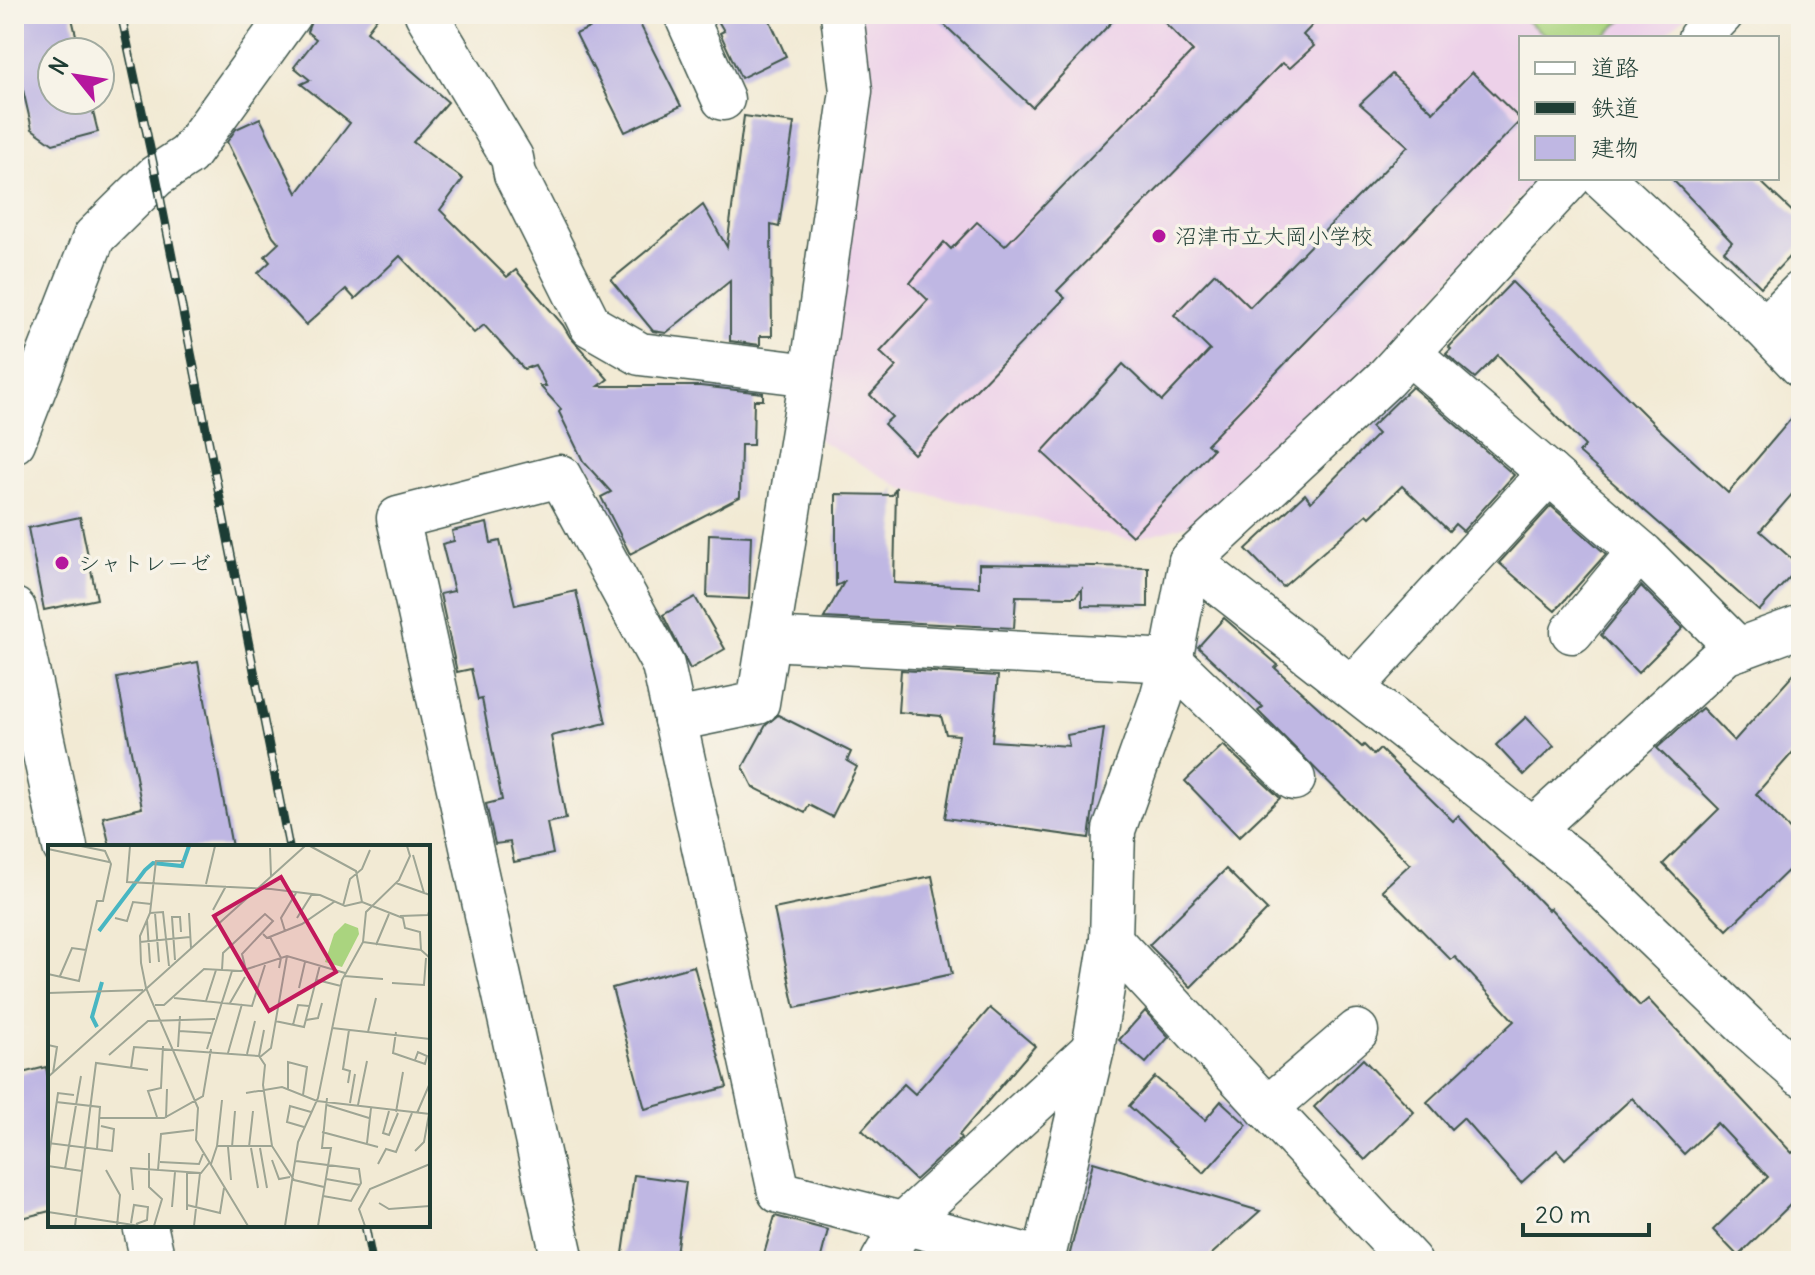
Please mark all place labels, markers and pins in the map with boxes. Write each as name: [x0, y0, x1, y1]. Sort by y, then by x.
place label: 沼津市立大岡小学校: [1175, 222, 1373, 250]
marker: 沼津市立大岡小学校: [1150, 227, 1168, 245]
place label: シャトレーゼ: [78, 549, 211, 577]
marker: シャトレーゼ: [53, 554, 71, 572]

